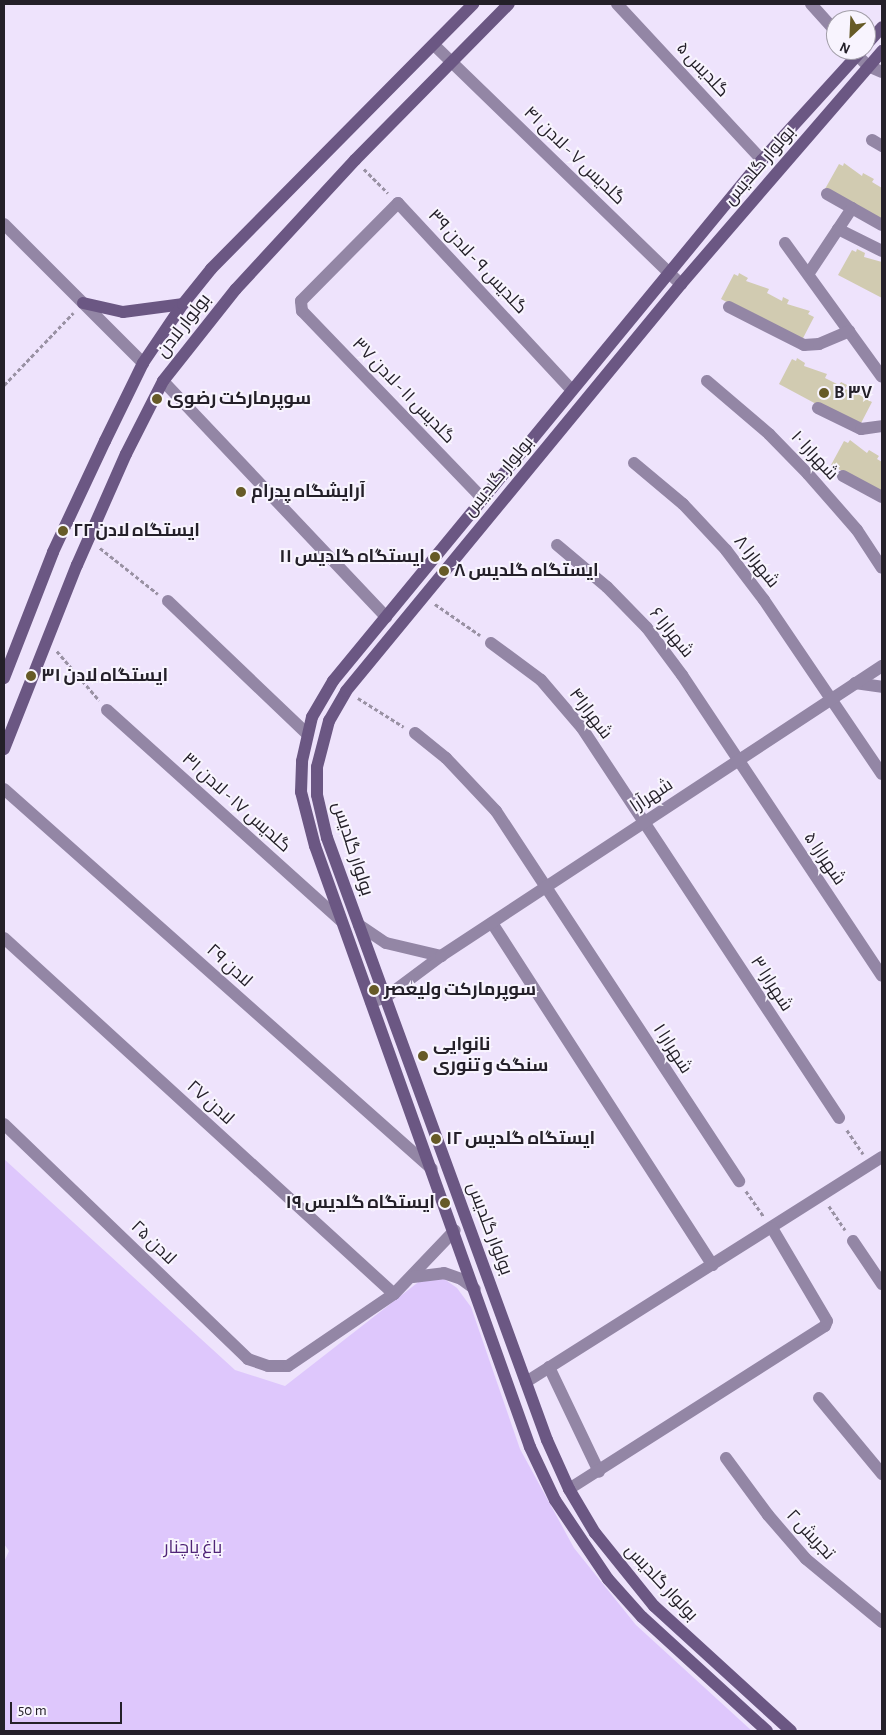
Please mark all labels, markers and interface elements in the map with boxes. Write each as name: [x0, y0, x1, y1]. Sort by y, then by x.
north arrow: [826, 10, 876, 60]
street label: گلدیس ۵: [671, 38, 733, 102]
text: N: [838, 39, 852, 56]
street label: گلدیس ۷ - لادن ۴۱: [519, 102, 629, 210]
street label: بولوار گلدیس: [720, 122, 800, 210]
street label: گلدیس ۹ - لادن ۳۹: [423, 205, 531, 319]
street label: بولوار لادن: [152, 290, 216, 362]
street label: گلدیس ۱۱ - لادن ۳۷: [347, 334, 459, 448]
place label: B ۳۷: [834, 382, 872, 404]
marker: B ۳۷: [818, 387, 830, 399]
place label: سوپرمارکت رضوی: [167, 388, 311, 410]
marker: سوپرمارکت رضوی: [151, 393, 163, 405]
street label: شهرارا ۱۰: [786, 427, 842, 485]
street label: بولوار گلدیس: [459, 433, 539, 521]
place label: آرایشگاه پدرام: [251, 481, 365, 503]
marker: آرایشگاه پدرام: [235, 486, 247, 498]
place label: ایستگاه لادن ۲۲: [73, 520, 200, 542]
marker: ایستگاه لادن ۲۲: [57, 525, 69, 537]
street label: شهرارا ۸: [729, 531, 783, 593]
place label: ایستگاه گلدیس ۱۱: [279, 546, 425, 568]
marker: ایستگاه گلدیس ۱۱: [429, 551, 441, 563]
place label: ایستگاه گلدیس ۸: [454, 560, 599, 582]
marker: ایستگاه گلدیس ۸: [438, 565, 450, 577]
street label: شهرارا ۶: [644, 604, 698, 662]
place label: ایستگاه لادن ۳۱: [41, 665, 168, 687]
marker: ایستگاه لادن ۳۱: [25, 670, 37, 682]
street label: شهرارا۴: [564, 684, 616, 744]
street label: گلدیس ۱۷ - لادن ۳۱: [177, 749, 295, 857]
street label: شهرآرا: [627, 774, 677, 818]
street label: بولوار گلدیس: [327, 799, 377, 899]
street label: شهرارا ۵: [798, 828, 850, 890]
street label: لادن ۲۹: [202, 940, 256, 992]
street label: شهرارا ۳: [745, 952, 797, 1016]
place label: سوپرمارکت ولیعصر: [384, 979, 536, 1001]
marker: سوپرمارکت ولیعصر: [368, 984, 380, 996]
street label: شهرارا ۱: [648, 1020, 696, 1078]
place label: نانوایی سنگک و تنوری: [433, 1035, 548, 1078]
marker: نانوایی سنگک و تنوری: [417, 1050, 429, 1062]
street label: لادن ۲۷: [182, 1076, 238, 1130]
place label: ایستگاه گلدیس ۱۲: [446, 1128, 595, 1150]
marker: ایستگاه گلدیس ۱۲: [430, 1133, 442, 1145]
street label: بولوار گلدیس: [461, 1180, 517, 1278]
place label: ایستگاه گلدیس ۱۹: [286, 1192, 435, 1214]
marker: ایستگاه گلدیس ۱۹: [439, 1197, 451, 1209]
street label: لادن ۲۵: [126, 1216, 180, 1270]
street label: تجریش ۲: [781, 1505, 839, 1565]
park label: باغ پاچنار: [164, 1537, 222, 1559]
street label: بولوار گلدیس: [620, 1540, 702, 1626]
scale bar: [12, 1692, 125, 1724]
text: 50 m: [18, 1703, 47, 1718]

